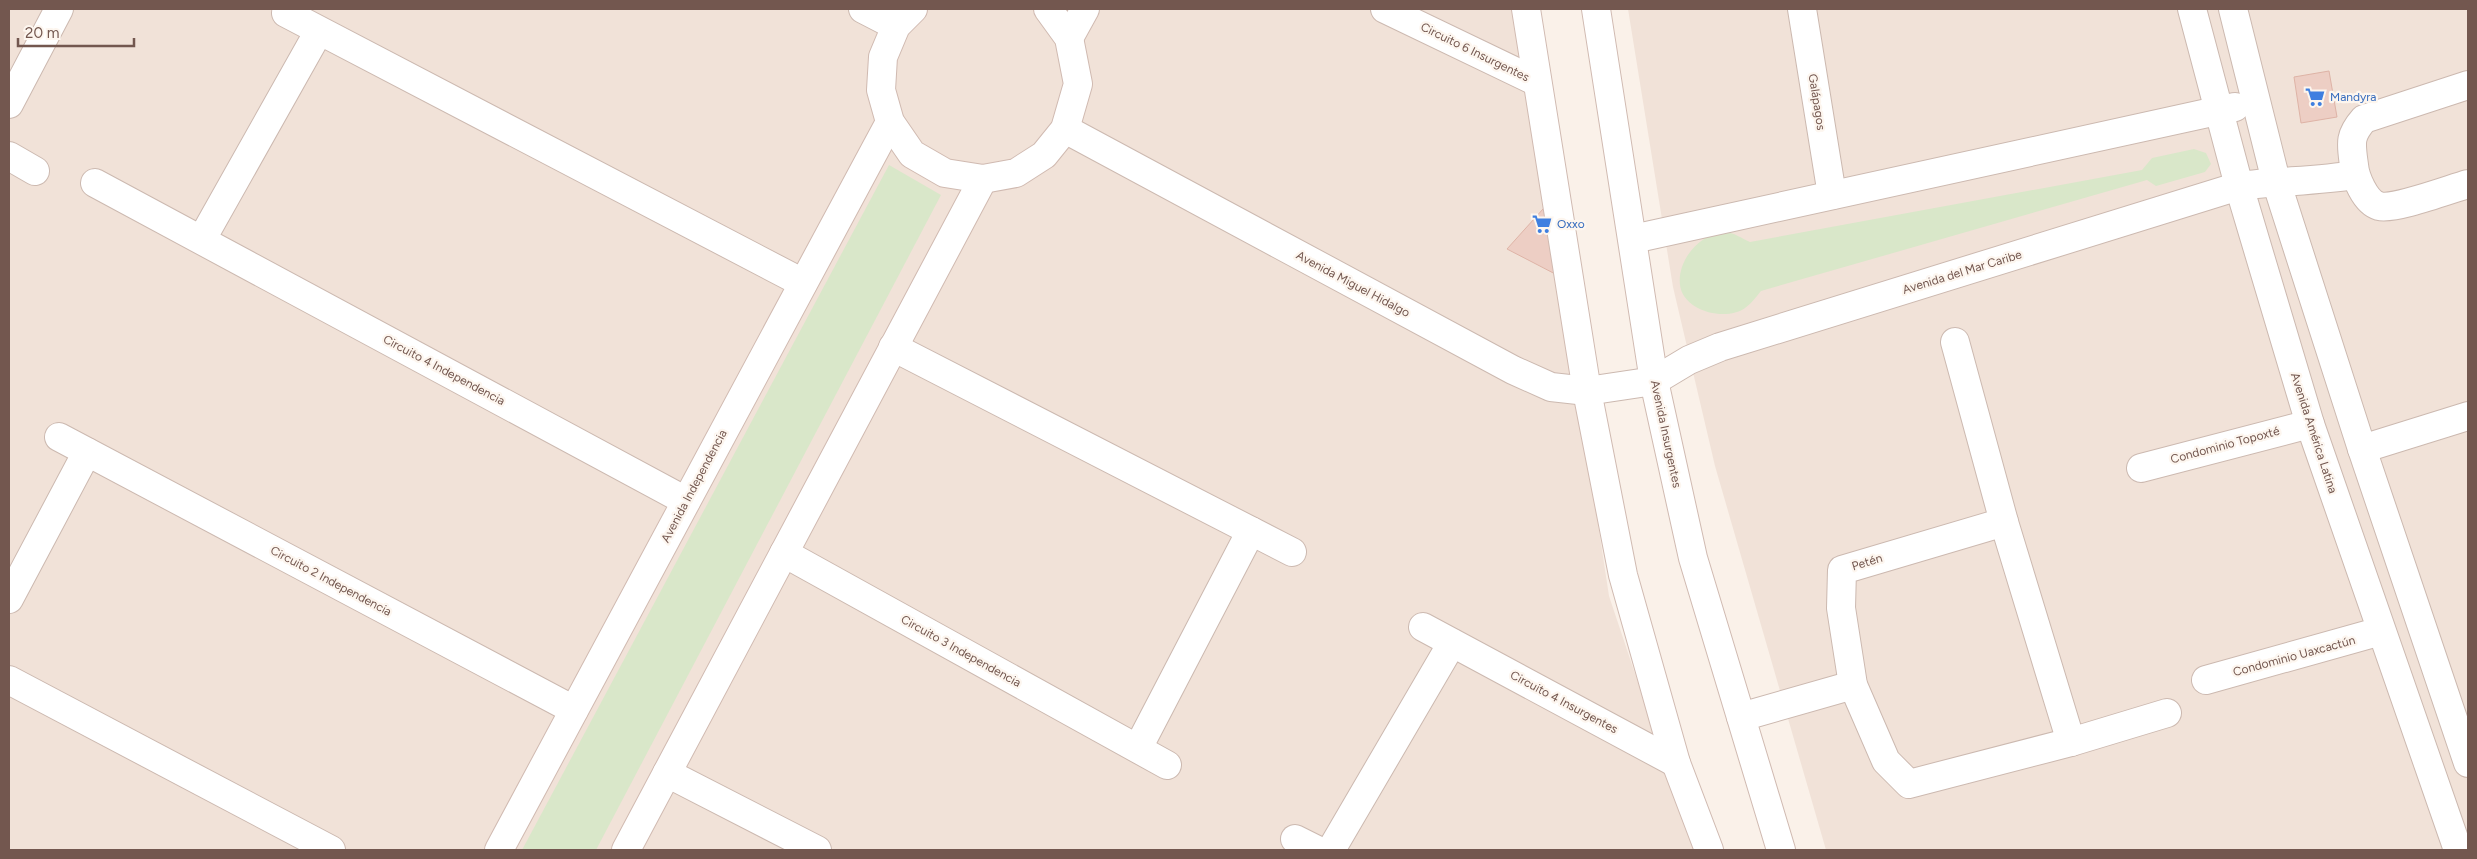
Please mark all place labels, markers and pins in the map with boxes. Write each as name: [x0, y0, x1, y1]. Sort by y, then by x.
supermarket icon: Mandyra: [2304, 86, 2326, 108]
place label: Mandyra: [2330, 90, 2377, 104]
supermarket icon: Oxxo: [1531, 213, 1553, 235]
place label: Oxxo: [1557, 217, 1585, 231]

